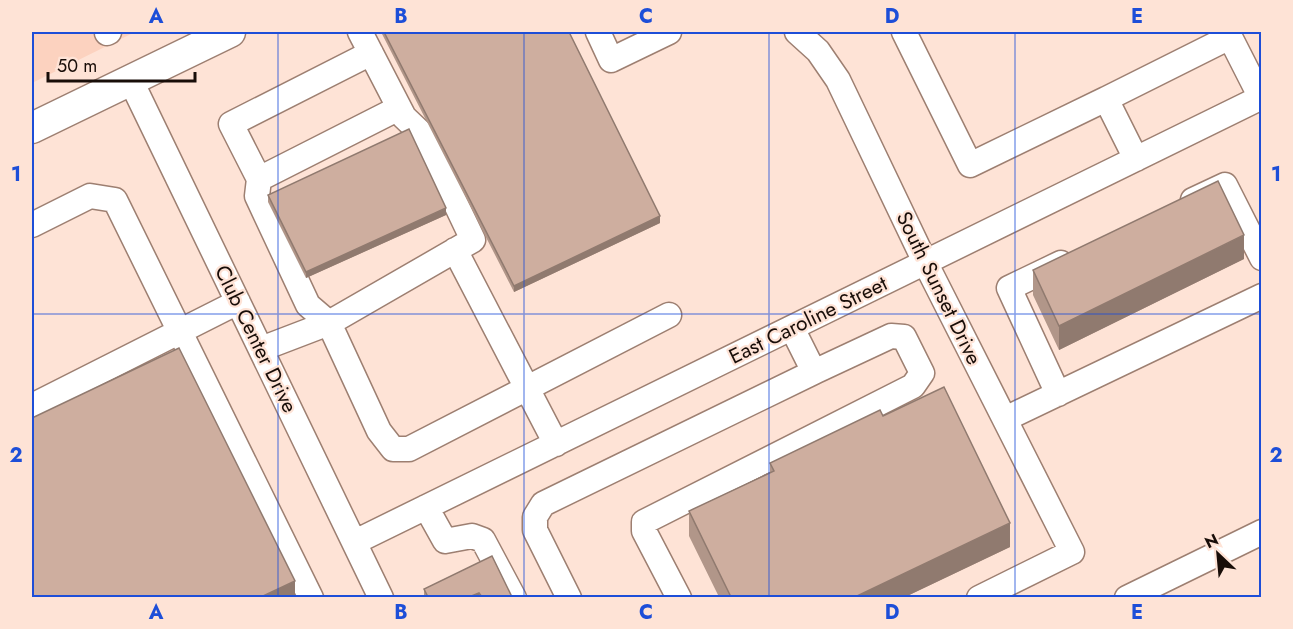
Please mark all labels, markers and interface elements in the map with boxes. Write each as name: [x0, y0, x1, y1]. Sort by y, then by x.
text: A: [148, 2, 164, 31]
text: B: [394, 2, 408, 31]
text: C: [639, 2, 653, 31]
text: D: [885, 2, 899, 31]
text: E: [1131, 2, 1143, 31]
scale bar: [48, 45, 195, 83]
text: 50 m: [57, 53, 97, 79]
text: 1: [11, 160, 21, 189]
text: 1: [1271, 160, 1281, 189]
street label: South Sunset Drive: [889, 206, 989, 370]
street label: Club Center Drive: [207, 260, 305, 418]
street label: East Caroline Street: [724, 269, 892, 371]
text: 2: [9, 441, 23, 470]
text: 2: [1269, 441, 1283, 470]
north arrow: [1188, 524, 1248, 584]
text: N: [1201, 528, 1222, 554]
text: A: [148, 598, 164, 627]
text: B: [394, 598, 408, 627]
text: C: [639, 598, 653, 627]
text: D: [885, 598, 899, 627]
text: E: [1131, 598, 1143, 627]

